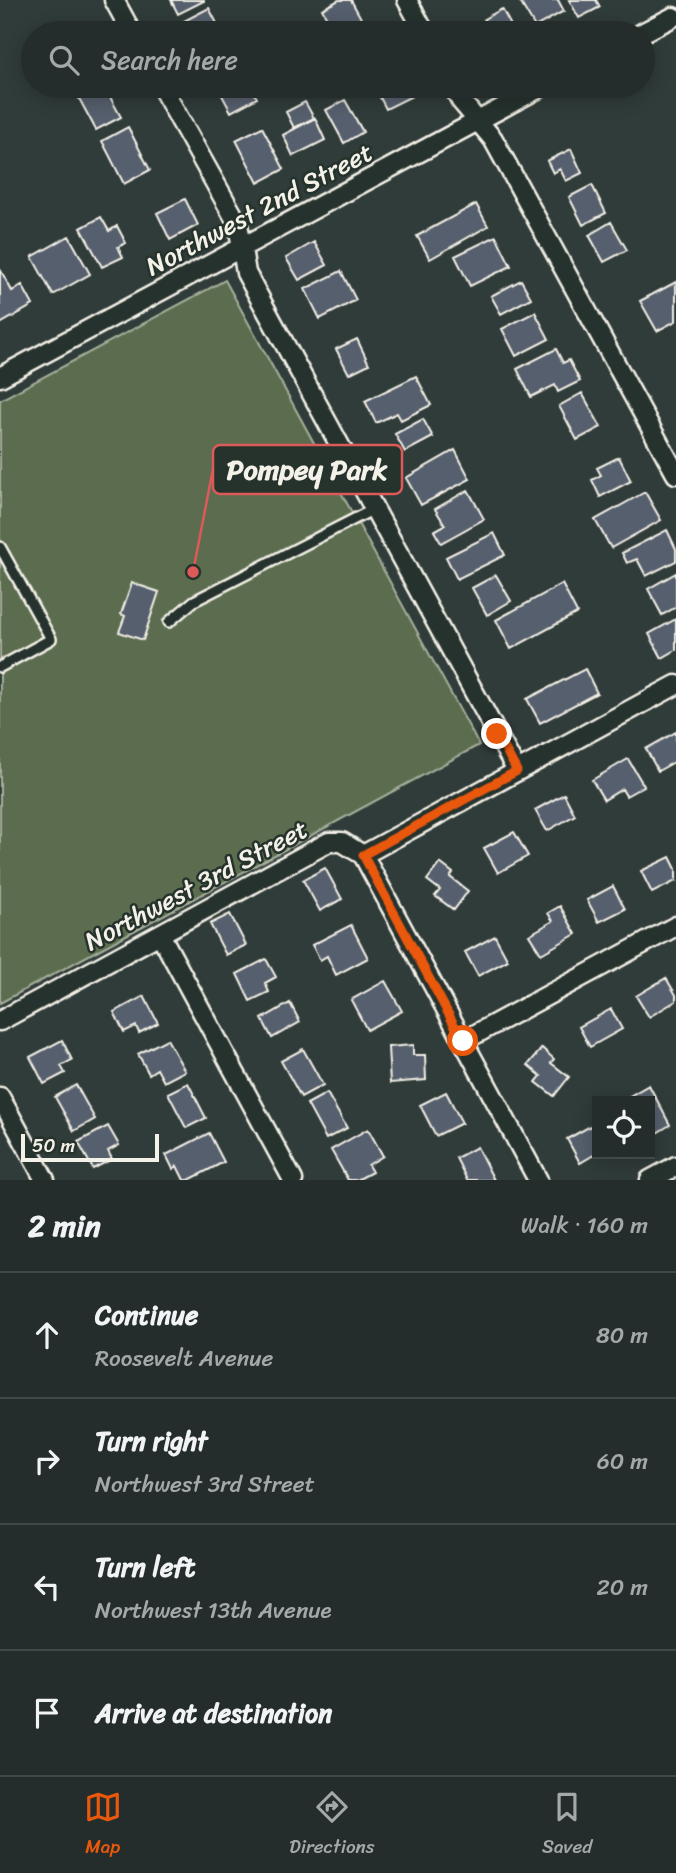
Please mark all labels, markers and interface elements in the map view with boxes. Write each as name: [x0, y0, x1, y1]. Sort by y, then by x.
search box: [21, 21, 655, 98]
text: Search here: [101, 37, 238, 83]
icon: search: [45, 41, 83, 79]
street label: Northwest 2nd Street: [137, 129, 381, 289]
callout: Pompey Park: [213, 445, 402, 494]
text: Pompey Park: [227, 445, 389, 494]
route end: [481, 718, 512, 749]
street label: Northwest 3rd Street: [76, 806, 316, 964]
route start: [447, 1025, 478, 1056]
map controls: [592, 1096, 655, 1159]
button: locate: [592, 1096, 655, 1159]
text: 50 m: [32, 1129, 75, 1162]
scale bar: [21, 1131, 159, 1163]
text: 2 min: [28, 1199, 101, 1253]
text: Walk · 160 m: [521, 1205, 648, 1246]
text: Continue: [95, 1292, 198, 1338]
text: 80 m: [596, 1315, 648, 1356]
icon: ahead: [28, 1316, 66, 1354]
text: Roosevelt Avenue: [95, 1338, 273, 1379]
text: Turn right: [95, 1418, 208, 1464]
text: 60 m: [597, 1441, 648, 1482]
icon: right: [28, 1442, 66, 1480]
text: Northwest 3rd Street: [95, 1464, 315, 1505]
text: Turn left: [95, 1544, 195, 1590]
text: 20 m: [597, 1567, 648, 1608]
icon: left: [28, 1568, 66, 1606]
text: Northwest 13th Avenue: [95, 1590, 332, 1631]
text: Arrive at destination: [95, 1690, 332, 1736]
icon: arrive: [28, 1694, 66, 1732]
tab: Map: [84, 1788, 122, 1863]
tab: Directions: [289, 1788, 375, 1863]
tab: Saved: [542, 1788, 592, 1863]

